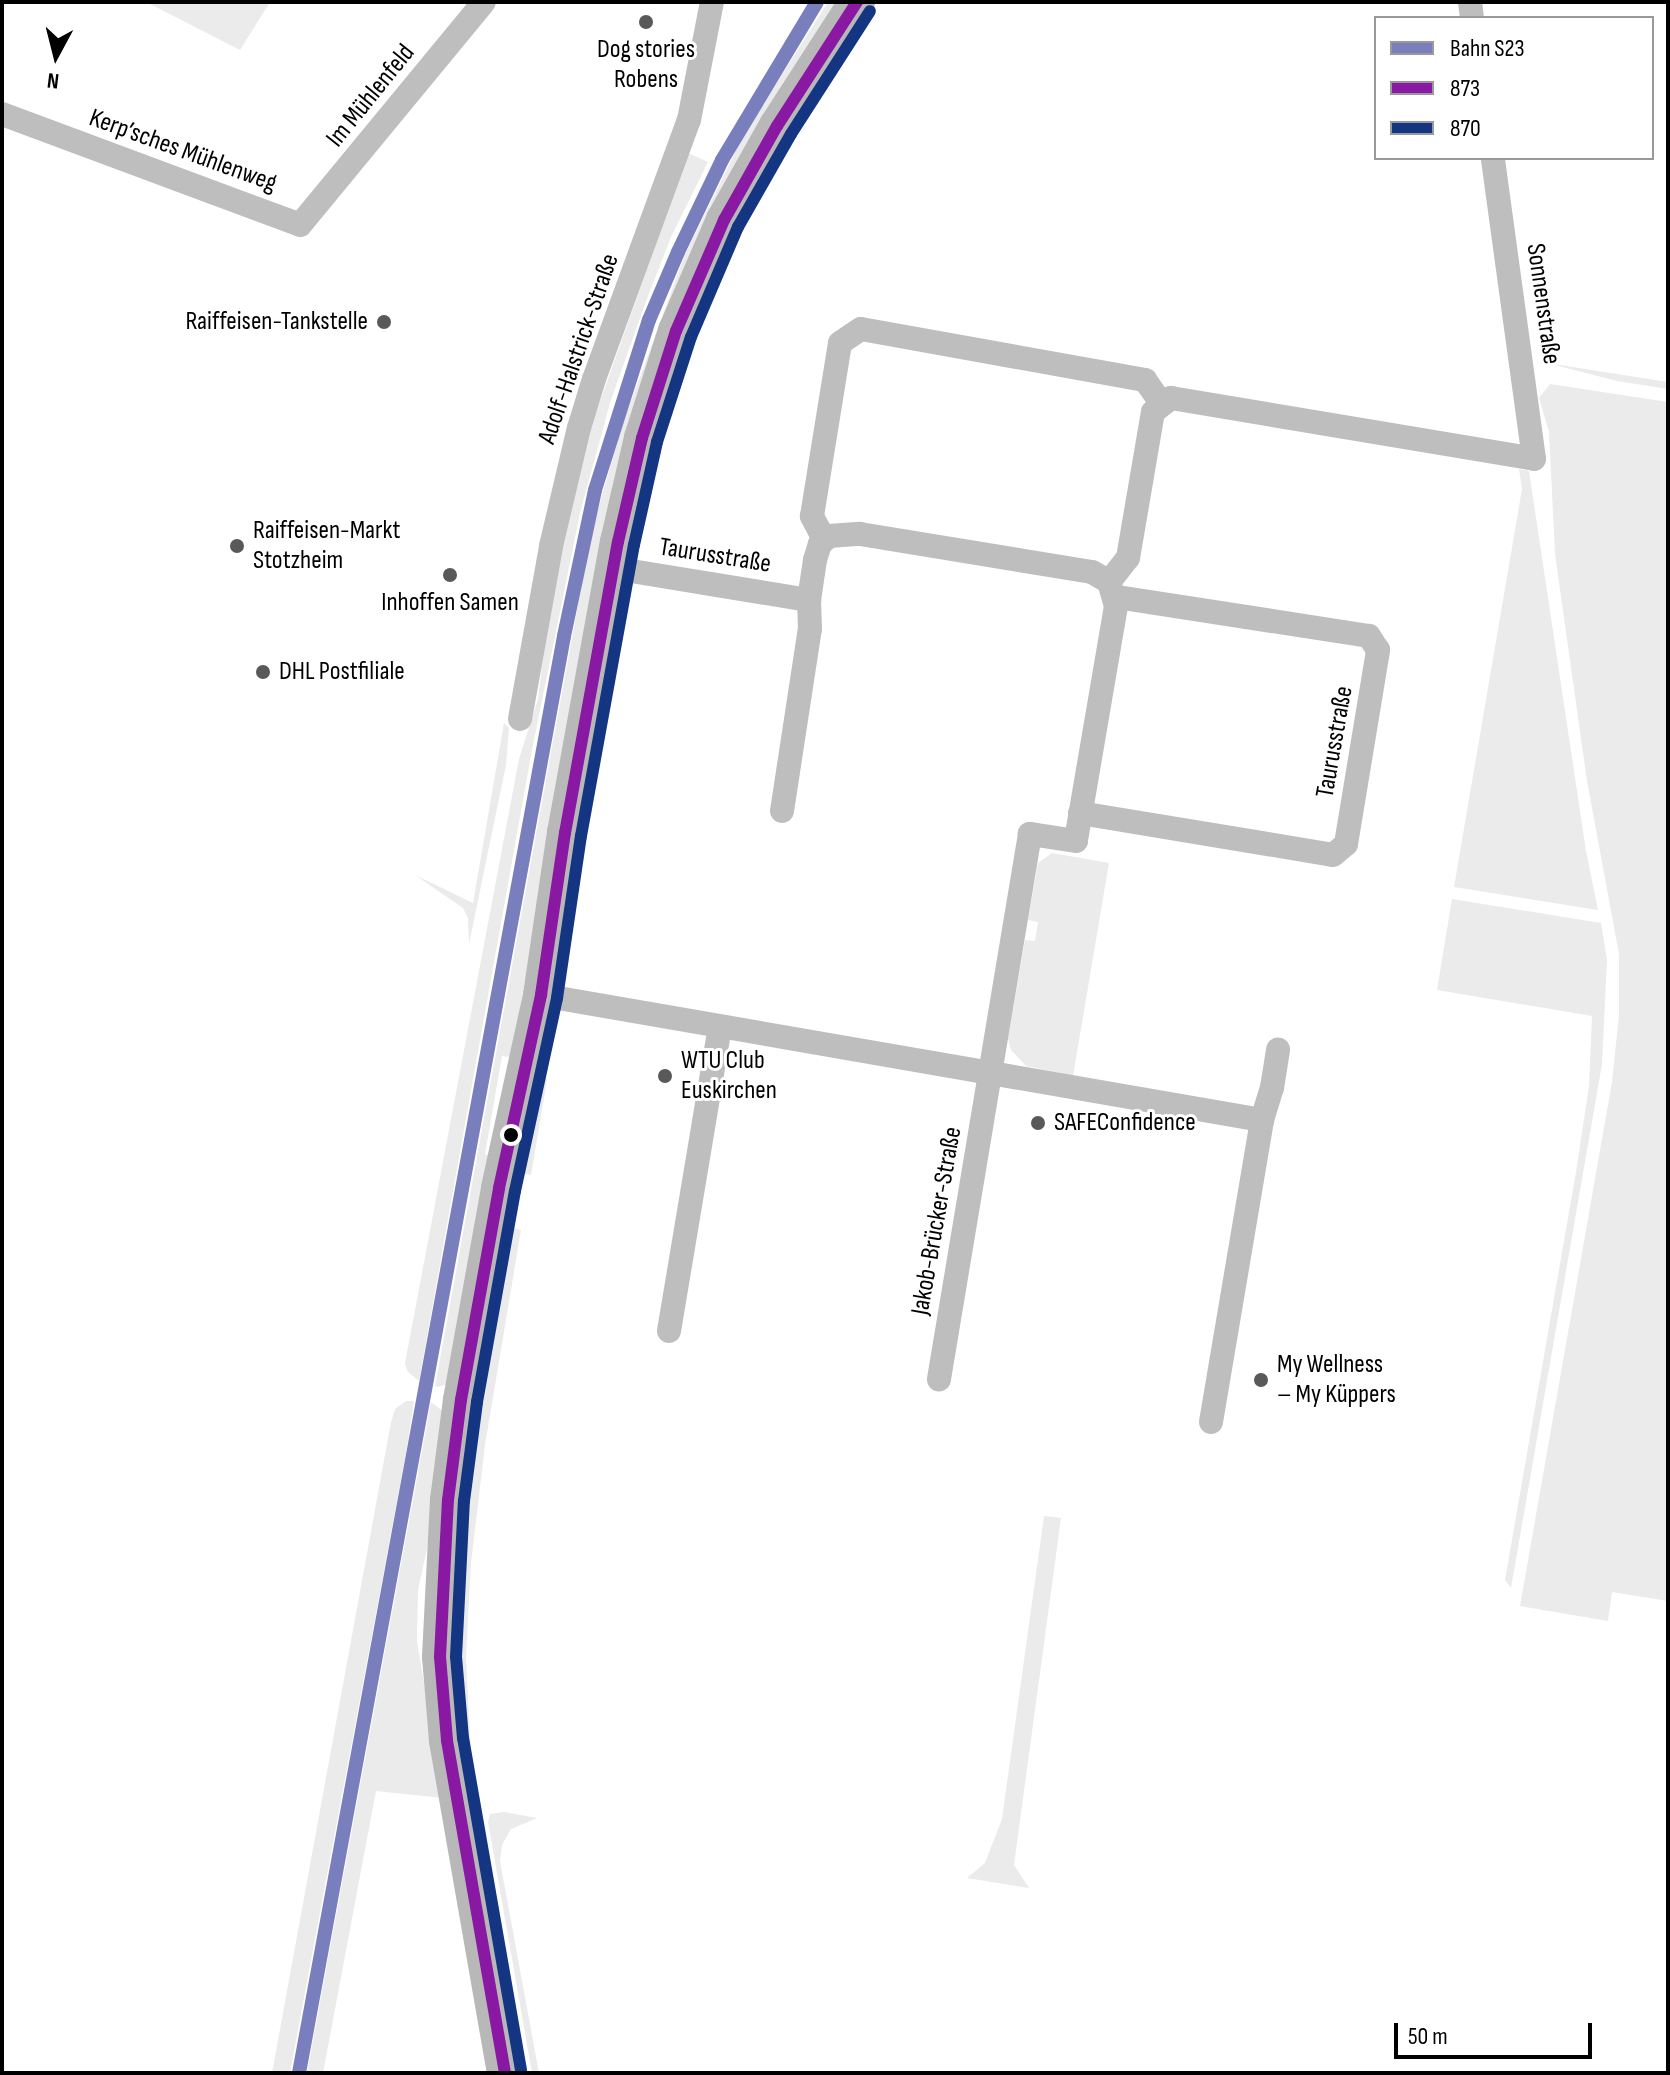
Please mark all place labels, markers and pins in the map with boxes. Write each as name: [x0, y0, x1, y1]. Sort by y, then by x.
marker: Dog stories Robens: [637, 13, 655, 31]
place label: Dog stories Robens: [597, 34, 695, 96]
place label: Raiffeisen-Tankstelle: [185, 306, 368, 338]
marker: Raiffeisen-Tankstelle: [375, 313, 393, 331]
place label: Raiffeisen-Markt Stotzheim: [253, 515, 400, 576]
marker: Raiffeisen-Markt Stotzheim: [228, 537, 246, 555]
marker: Inhoffen Samen: [441, 566, 459, 584]
place label: Inhoffen Samen: [381, 587, 519, 619]
place label: DHL Postfiliale: [279, 656, 405, 688]
marker: DHL Postfiliale: [254, 663, 272, 681]
place label: WTU Club Euskirchen: [681, 1045, 777, 1106]
marker: WTU Club Euskirchen: [656, 1067, 674, 1085]
place label: SAFEConfidence: [1054, 1107, 1196, 1139]
marker: SAFEConfidence: [1029, 1114, 1047, 1132]
unlabelled marker: [503, 1127, 519, 1143]
place label: My Wellness – My Küppers: [1277, 1349, 1396, 1410]
marker: My Wellness – My Küppers: [1252, 1371, 1270, 1389]

